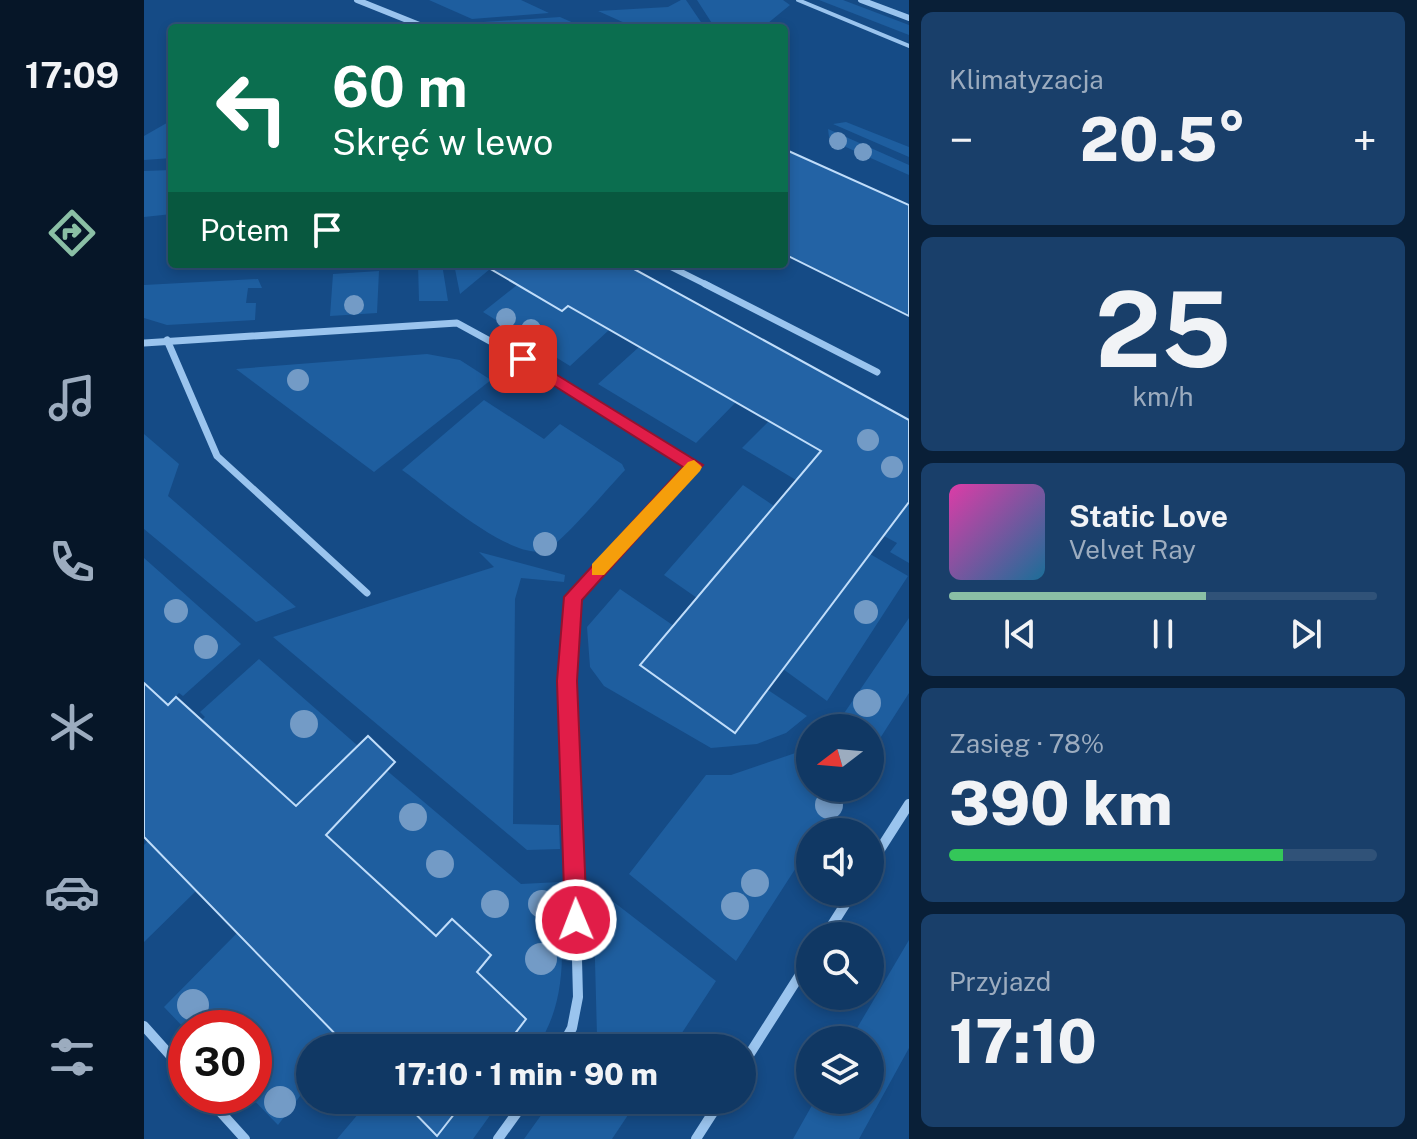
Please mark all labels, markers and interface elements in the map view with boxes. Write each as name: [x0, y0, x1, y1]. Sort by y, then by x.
text: 17:09: [25, 54, 119, 96]
text: 60 m: [332, 54, 468, 120]
icon: left: [200, 56, 304, 160]
text: Klimatyzacja: [949, 64, 1104, 95]
text: 20.5°: [1080, 104, 1246, 175]
text: −: [949, 114, 973, 166]
text: +: [1353, 114, 1377, 166]
text: Skręć w lewo: [332, 121, 553, 163]
icon: directions: [44, 205, 100, 261]
icon: arrive: [305, 208, 349, 252]
text: Potem: [200, 212, 289, 248]
text: 25: [1095, 268, 1231, 390]
pin: [489, 325, 557, 393]
icon: arrive: [501, 337, 545, 381]
icon: music: [44, 370, 100, 426]
text: km/h: [1132, 381, 1194, 412]
text: Static Love: [1069, 498, 1228, 534]
icon: phone: [44, 534, 100, 590]
text: Velvet Ray: [1069, 534, 1196, 565]
icon: previous: [998, 612, 1042, 656]
icon: pause: [1141, 612, 1185, 656]
icon: next: [1284, 612, 1328, 656]
icon: climate: [44, 699, 100, 755]
north arrow: [796, 714, 884, 802]
map controls: [796, 714, 884, 1114]
text: Zasięg · 78%: [949, 728, 1104, 759]
text: 390 km: [949, 768, 1173, 839]
button: sound: [796, 818, 884, 906]
icon: car: [44, 864, 100, 920]
position arrow: [534, 878, 618, 962]
button: search: [796, 922, 884, 1010]
text: Przyjazd: [949, 966, 1051, 997]
text: 17:10: [949, 1006, 1097, 1077]
speed limit sign: 30: [168, 1010, 272, 1114]
button: layers: [796, 1026, 884, 1114]
icon: filters: [44, 1029, 100, 1085]
text: 17:10 · 1 min · 90 m: [394, 1056, 658, 1092]

